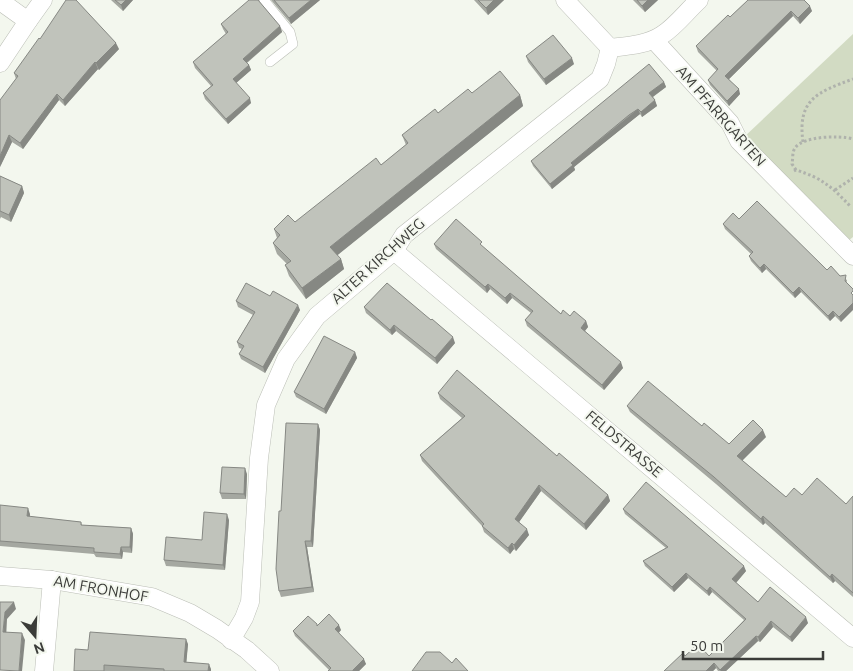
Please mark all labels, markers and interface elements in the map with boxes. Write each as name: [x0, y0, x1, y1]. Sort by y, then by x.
street label: AM PFARRGARTEN: [673, 62, 770, 169]
street label: ALTER KIRCHWEG: [328, 214, 428, 307]
street label: FELDSTRASSE: [583, 407, 666, 481]
street label: AM FRONHOF: [52, 572, 150, 605]
north arrow: [10, 611, 60, 661]
scale bar: [683, 628, 823, 660]
text: 50 m: [690, 637, 723, 654]
text: N: [32, 639, 47, 658]

